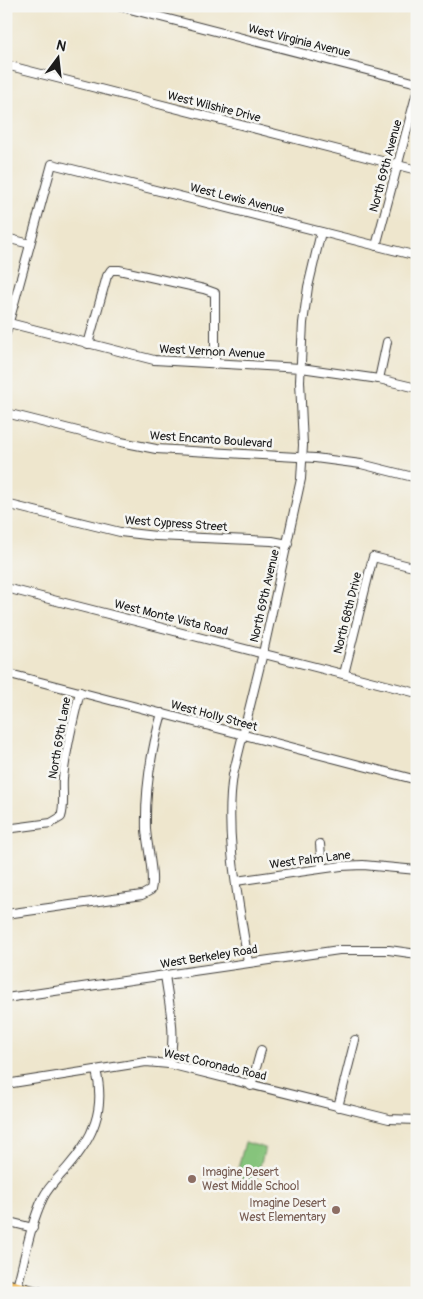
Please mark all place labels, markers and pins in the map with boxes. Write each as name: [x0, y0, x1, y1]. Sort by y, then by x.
place label: Imagine Desert West Middle School: [202, 1165, 299, 1194]
marker: Imagine Desert West Middle School: [186, 1173, 198, 1185]
place label: Imagine Desert West Elementary: [239, 1196, 326, 1225]
marker: Imagine Desert West Elementary: [330, 1204, 342, 1216]

